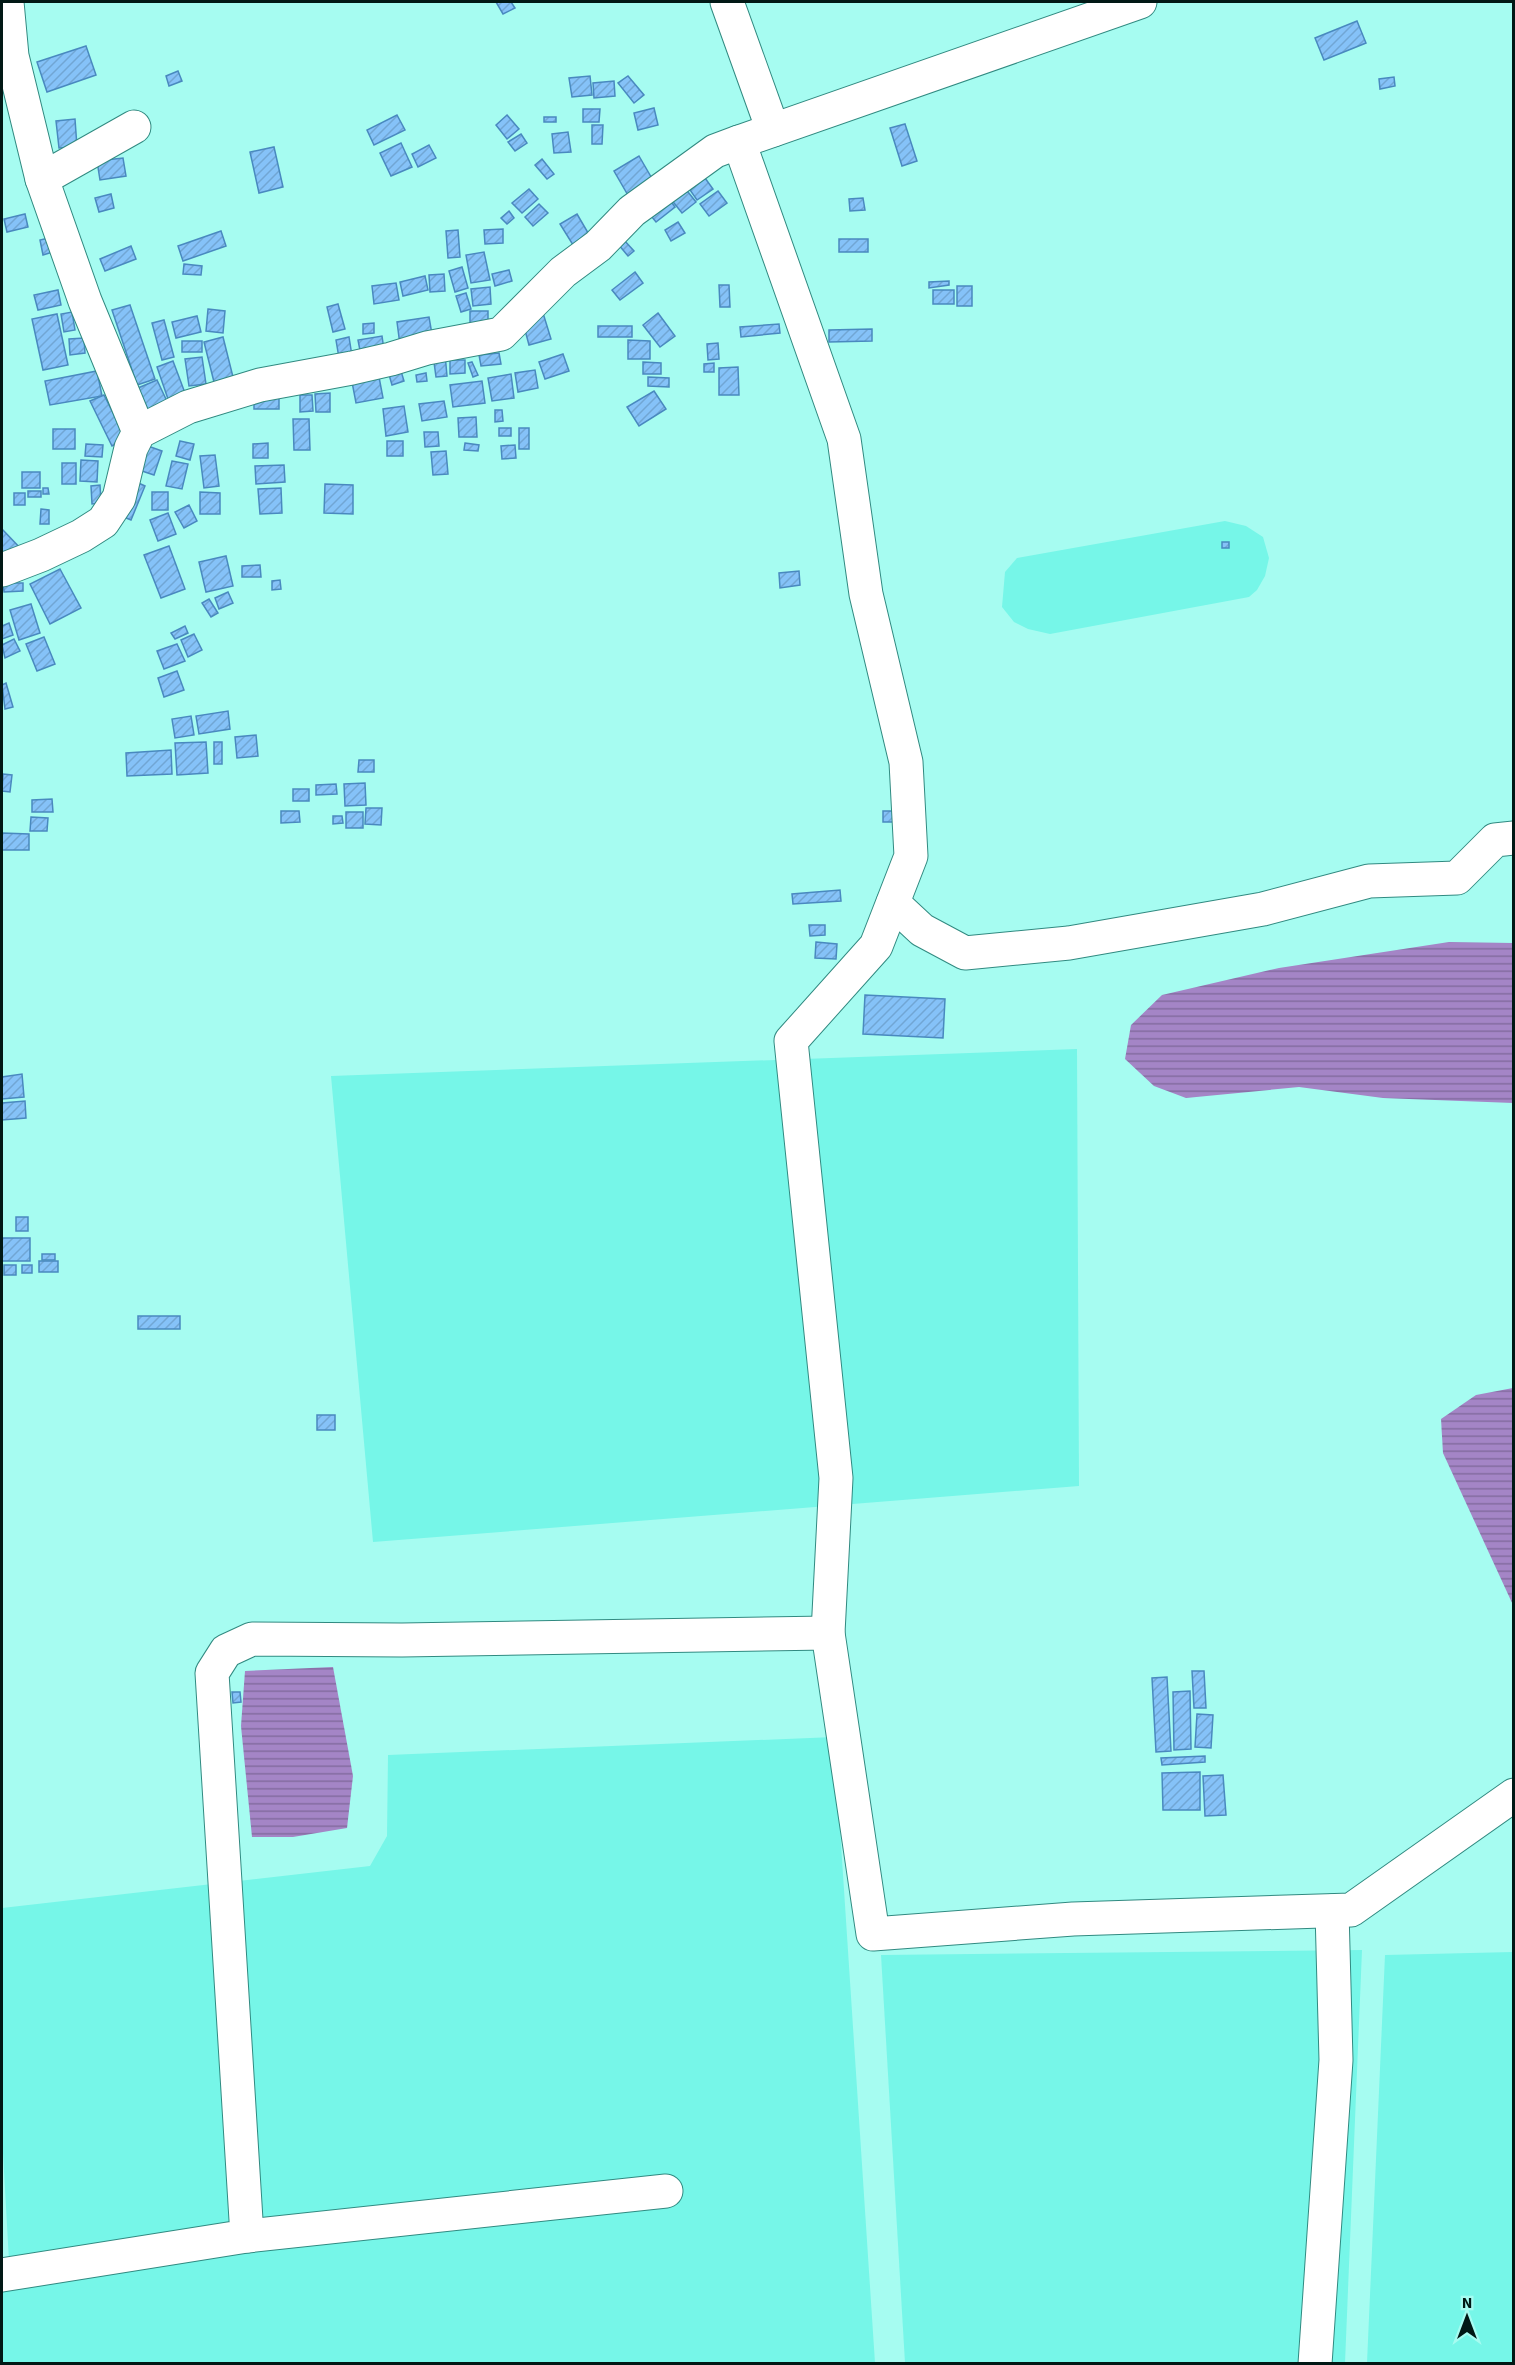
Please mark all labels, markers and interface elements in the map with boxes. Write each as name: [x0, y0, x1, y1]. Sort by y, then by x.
north arrow: [1437, 2287, 1497, 2347]
text: N: [1462, 2292, 1472, 2314]

